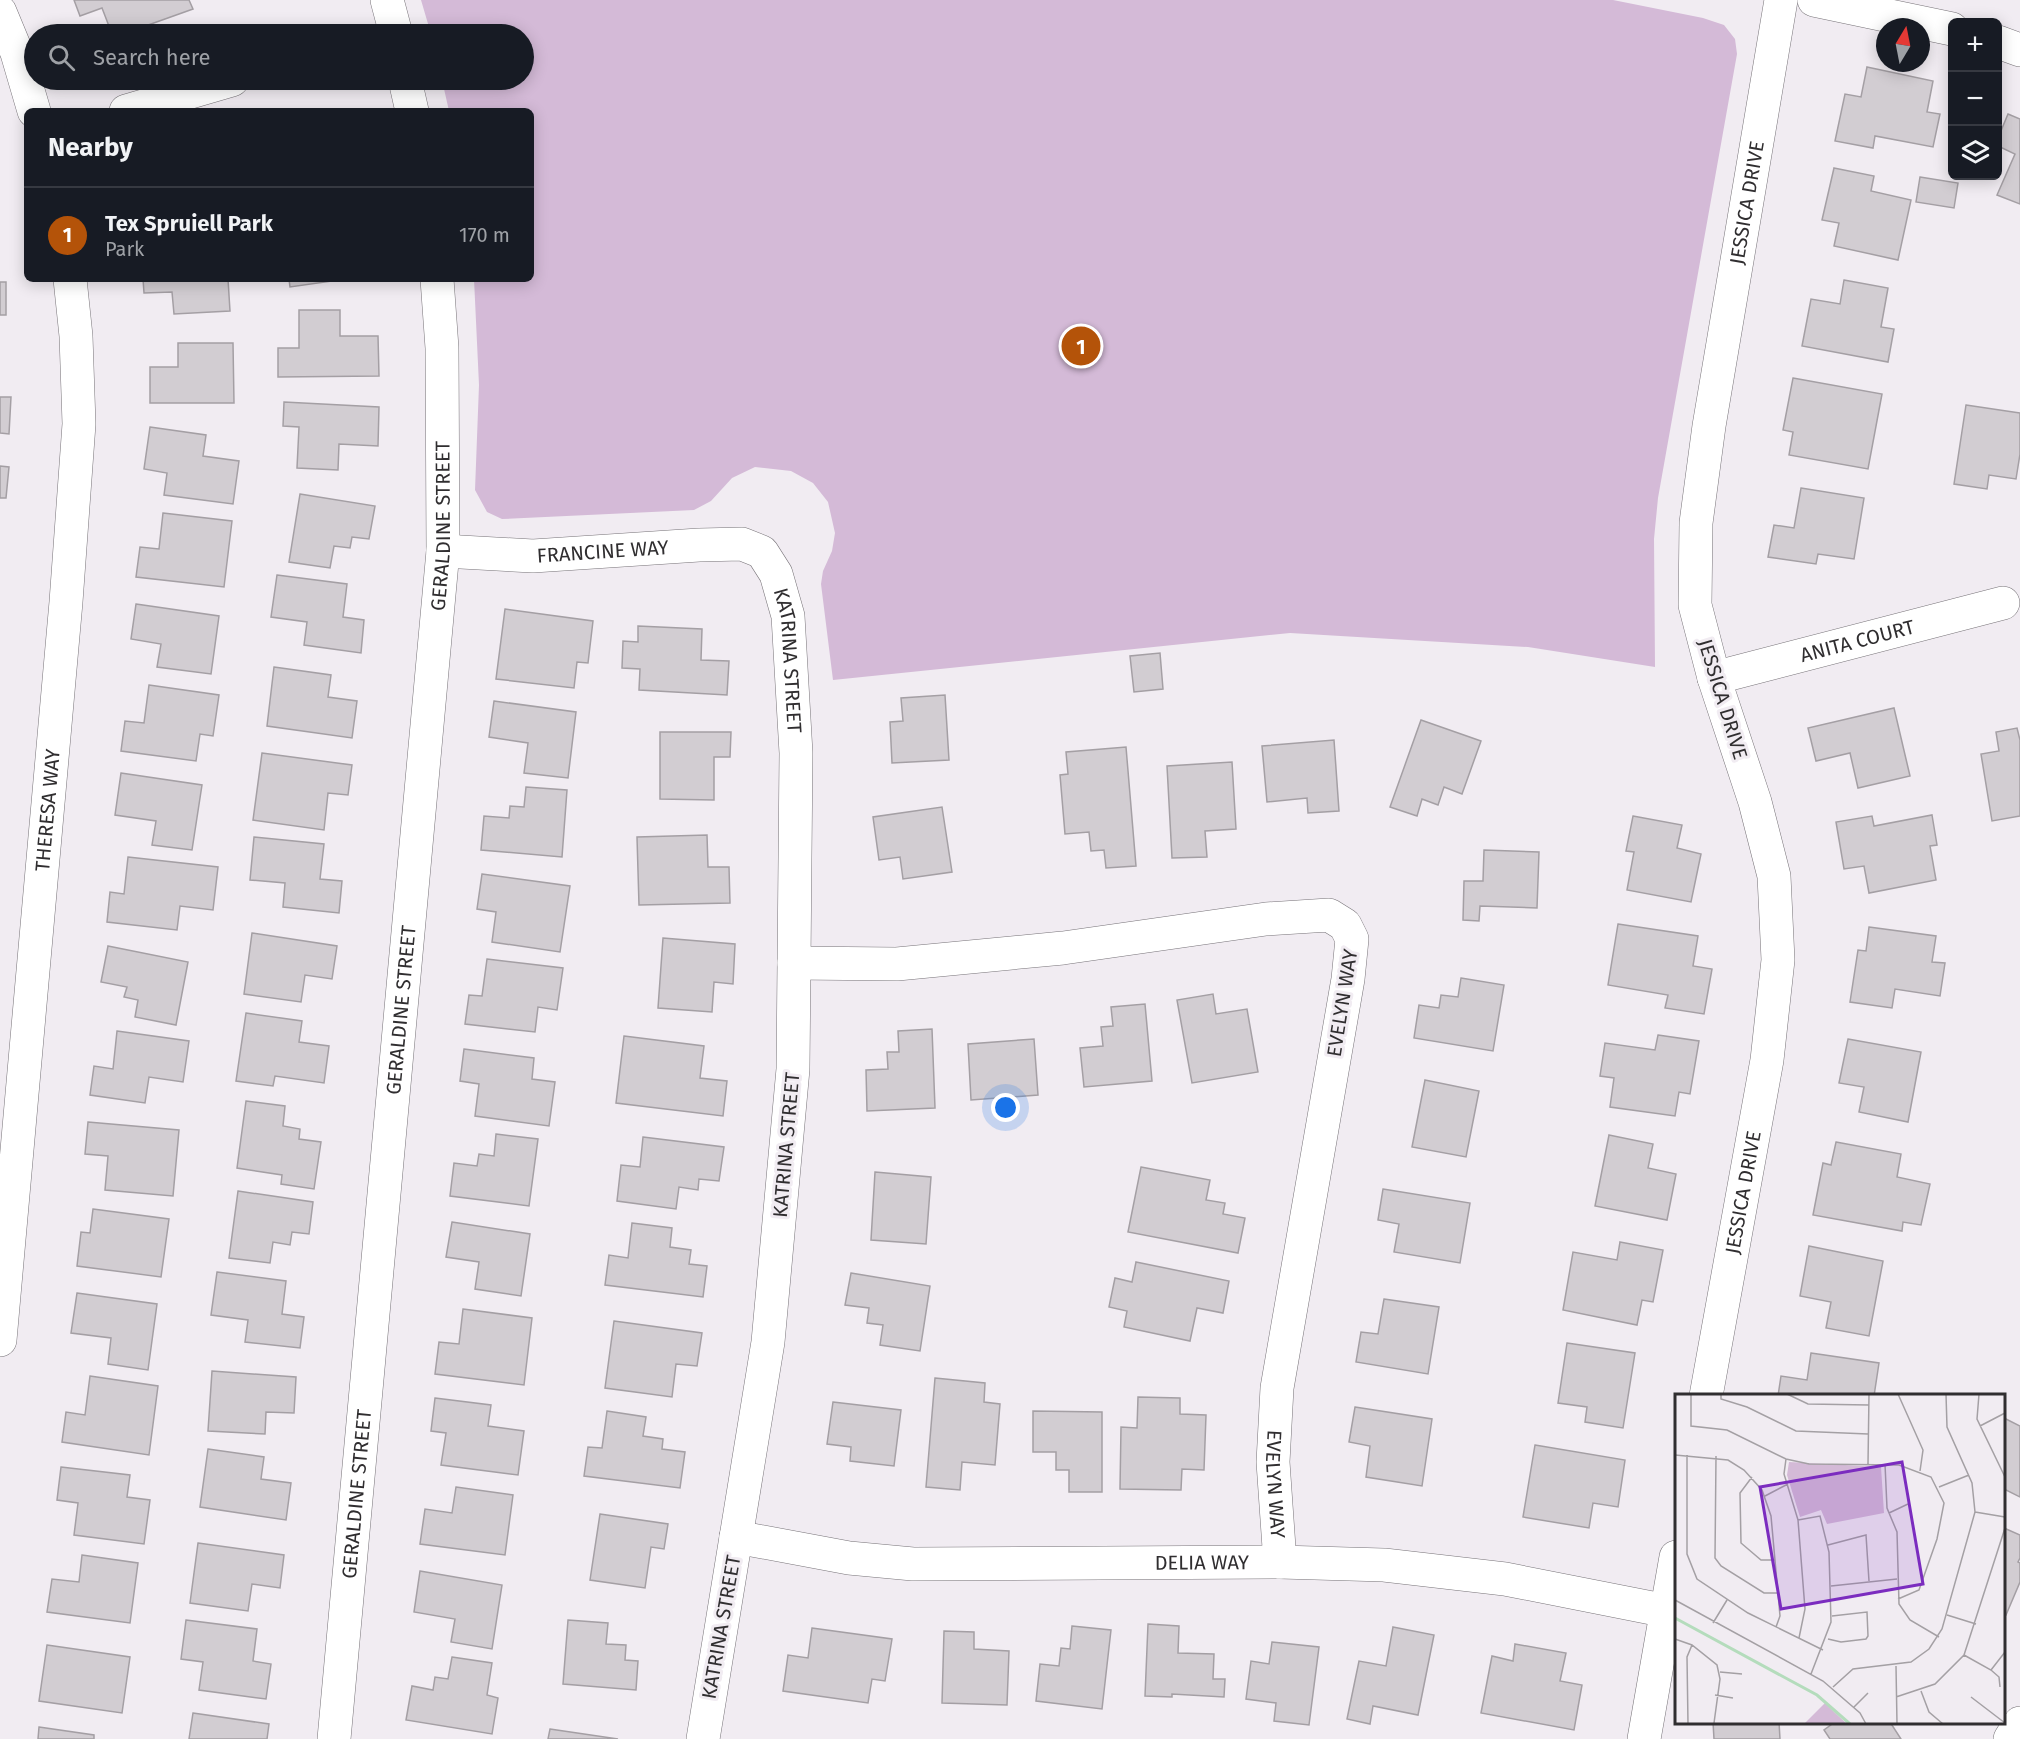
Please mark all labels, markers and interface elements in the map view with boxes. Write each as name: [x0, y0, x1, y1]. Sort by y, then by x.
north arrow: [1876, 18, 1930, 72]
map controls: [1948, 18, 2002, 180]
button: +: [1948, 18, 2002, 72]
search box: [24, 24, 534, 90]
icon: search: [45, 41, 78, 74]
text: Search here: [93, 44, 211, 71]
button: −: [1948, 72, 2002, 126]
button: layers: [1948, 126, 2002, 180]
text: Nearby: [48, 132, 133, 163]
street label: JESSICA DRIVE: [1725, 139, 1769, 266]
text: Tex Spruiell Park: [105, 210, 273, 237]
text: 1: [63, 223, 72, 247]
text: 170 m: [459, 223, 510, 247]
text: Park: [105, 237, 144, 261]
pin: 1: [1062, 324, 1100, 368]
street label: GERALDINE STREET: [426, 440, 455, 612]
street label: FRANCINE WAY: [536, 535, 669, 568]
street label: KATRINA STREET: [769, 585, 807, 734]
street label: ANITA COURT: [1798, 614, 1918, 667]
street label: JESSICA DRIVE: [1693, 636, 1753, 762]
street label: THERESA WAY: [30, 748, 65, 872]
street label: GERALDINE STREET: [381, 924, 421, 1096]
street label: EVELYN WAY: [1322, 947, 1362, 1059]
street label: KATRINA STREET: [768, 1071, 804, 1219]
your location: [991, 1093, 1020, 1122]
street label: JESSICA DRIVE: [1720, 1129, 1766, 1256]
inset map: [1675, 1394, 2005, 1724]
street label: GERALDINE STREET: [337, 1408, 376, 1580]
street label: EVELYN WAY: [1261, 1429, 1290, 1539]
street label: DELIA WAY: [1155, 1550, 1249, 1575]
street label: KATRINA STREET: [697, 1553, 746, 1701]

